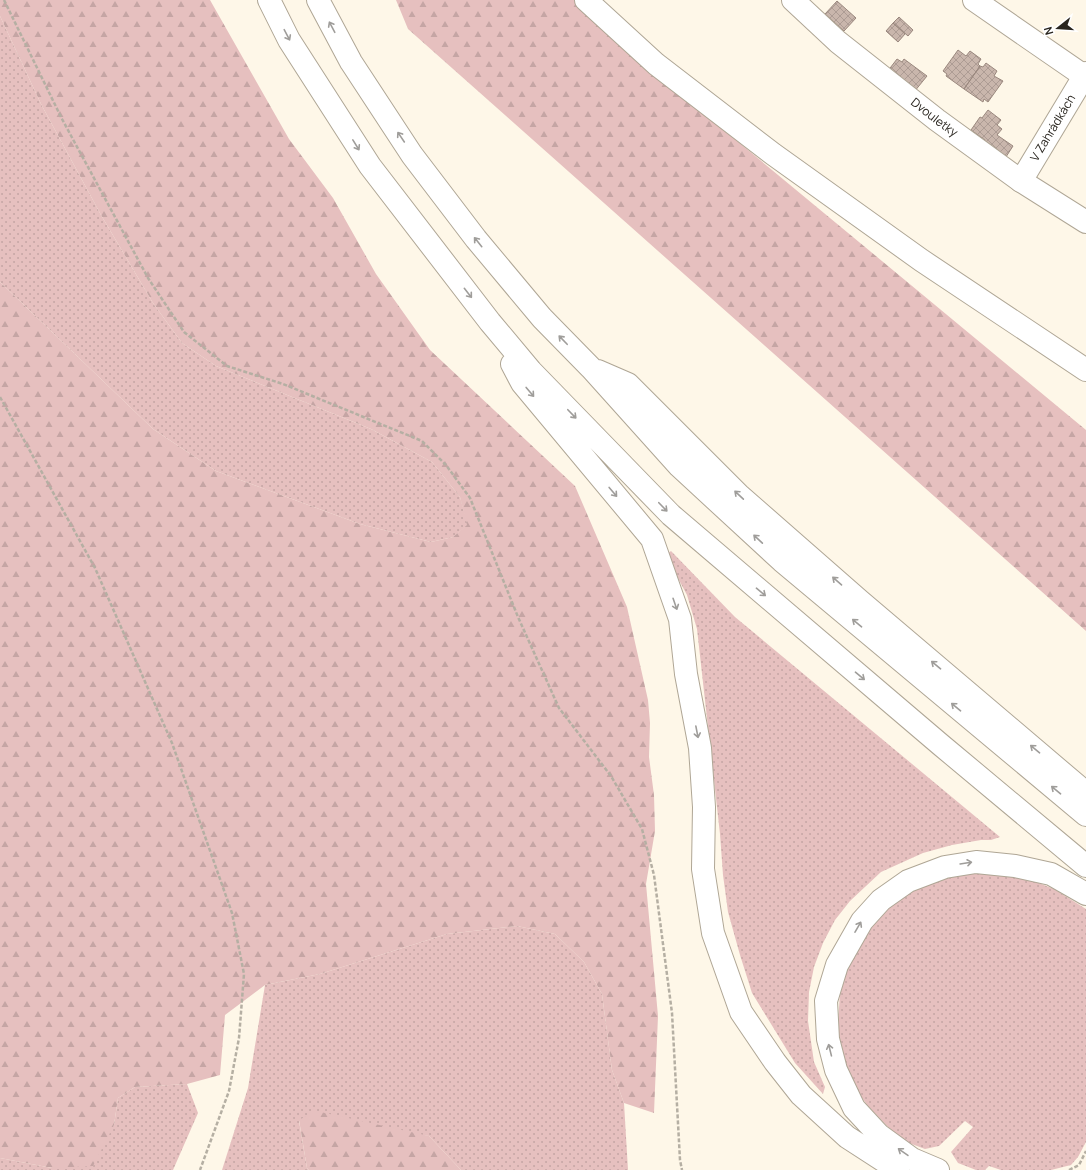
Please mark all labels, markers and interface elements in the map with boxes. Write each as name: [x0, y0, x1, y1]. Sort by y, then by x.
north arrow: [1038, 8, 1078, 48]
one-way arrow: [328, 21, 335, 33]
text: N: [1040, 25, 1056, 37]
one-way arrow: [284, 28, 291, 40]
street label: V Zahrádkách: [1026, 91, 1079, 164]
street label: Dvouletky: [908, 94, 962, 141]
one-way arrow: [397, 132, 405, 143]
one-way arrow: [352, 139, 360, 150]
one-way arrow: [474, 236, 483, 247]
one-way arrow: [464, 288, 472, 299]
one-way arrow: [558, 335, 568, 345]
one-way arrow: [526, 387, 535, 398]
one-way arrow: [568, 409, 577, 419]
one-way arrow: [609, 487, 618, 498]
one-way arrow: [734, 490, 745, 499]
one-way arrow: [658, 502, 668, 512]
one-way arrow: [753, 534, 763, 544]
one-way arrow: [832, 576, 842, 585]
one-way arrow: [756, 588, 766, 597]
one-way arrow: [671, 598, 679, 610]
one-way arrow: [851, 619, 862, 628]
one-way arrow: [930, 661, 941, 670]
one-way arrow: [855, 672, 866, 681]
one-way arrow: [951, 702, 962, 711]
one-way arrow: [693, 725, 701, 738]
one-way arrow: [1030, 745, 1040, 754]
one-way arrow: [1051, 786, 1061, 795]
one-way arrow: [959, 859, 972, 867]
one-way arrow: [855, 921, 863, 933]
one-way arrow: [826, 1043, 834, 1056]
one-way arrow: [898, 1148, 909, 1156]

